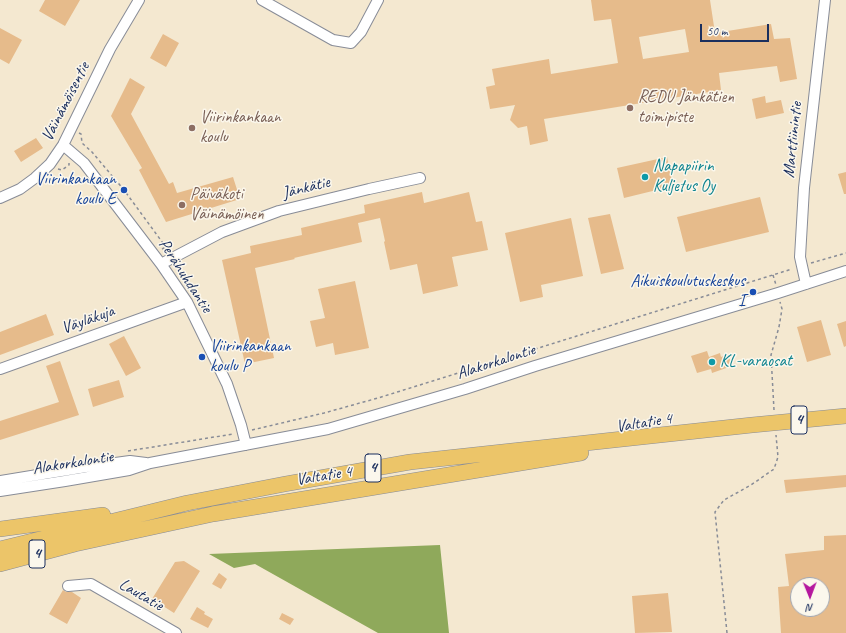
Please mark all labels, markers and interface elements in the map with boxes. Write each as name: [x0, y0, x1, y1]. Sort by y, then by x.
scale bar: [702, 16, 771, 42]
text: 50 m: [707, 23, 727, 39]
street label: Väinämöisentie: [37, 59, 95, 145]
place label: REDU Jänkätien toimipiste: [638, 88, 734, 128]
street label: Marttiinintie: [779, 101, 807, 179]
marker: REDU Jänkätien toimipiste: [625, 103, 635, 113]
place label: Viirinkankaan koulu: [200, 108, 281, 148]
marker: Viirinkankaan koulu: [187, 123, 197, 133]
place label: Napapiirin Kuljetus Oy: [653, 157, 715, 197]
place label: Viirinkankaan koulu E: [35, 170, 116, 210]
street label: Jänkätie: [280, 172, 332, 204]
marker: Napapiirin Kuljetus Oy: [640, 172, 650, 182]
marker: Viirinkankaan koulu E: [119, 185, 129, 195]
place label: Päiväkoti Väinämöinen: [190, 185, 264, 225]
marker: Päiväkoti Väinämöinen: [177, 200, 187, 210]
street label: Perähuhdantie: [154, 235, 216, 317]
place label: Aikuiskoulutuskeskus I: [631, 272, 745, 312]
marker: Aikuiskoulutuskeskus I: [748, 287, 758, 297]
street label: Väyläkuja: [59, 301, 117, 339]
place label: Viirinkankaan koulu P: [210, 337, 291, 377]
street label: Alakorkalontie: [454, 340, 538, 384]
marker: Viirinkankaan koulu P: [197, 352, 207, 362]
place label: KL-varaosat: [720, 352, 792, 372]
marker: KL-varaosat: [707, 357, 717, 367]
road number: 4: [791, 406, 807, 434]
street label: Valtatie 4: [615, 409, 673, 437]
street label: Alakorkalontie: [31, 447, 115, 479]
road number: 4: [365, 454, 381, 482]
street label: Valtatie 4: [295, 462, 353, 490]
road number: 4: [29, 540, 45, 568]
street label: Lautatie: [115, 574, 167, 616]
north arrow: [790, 577, 830, 617]
text: N: [807, 601, 814, 615]

